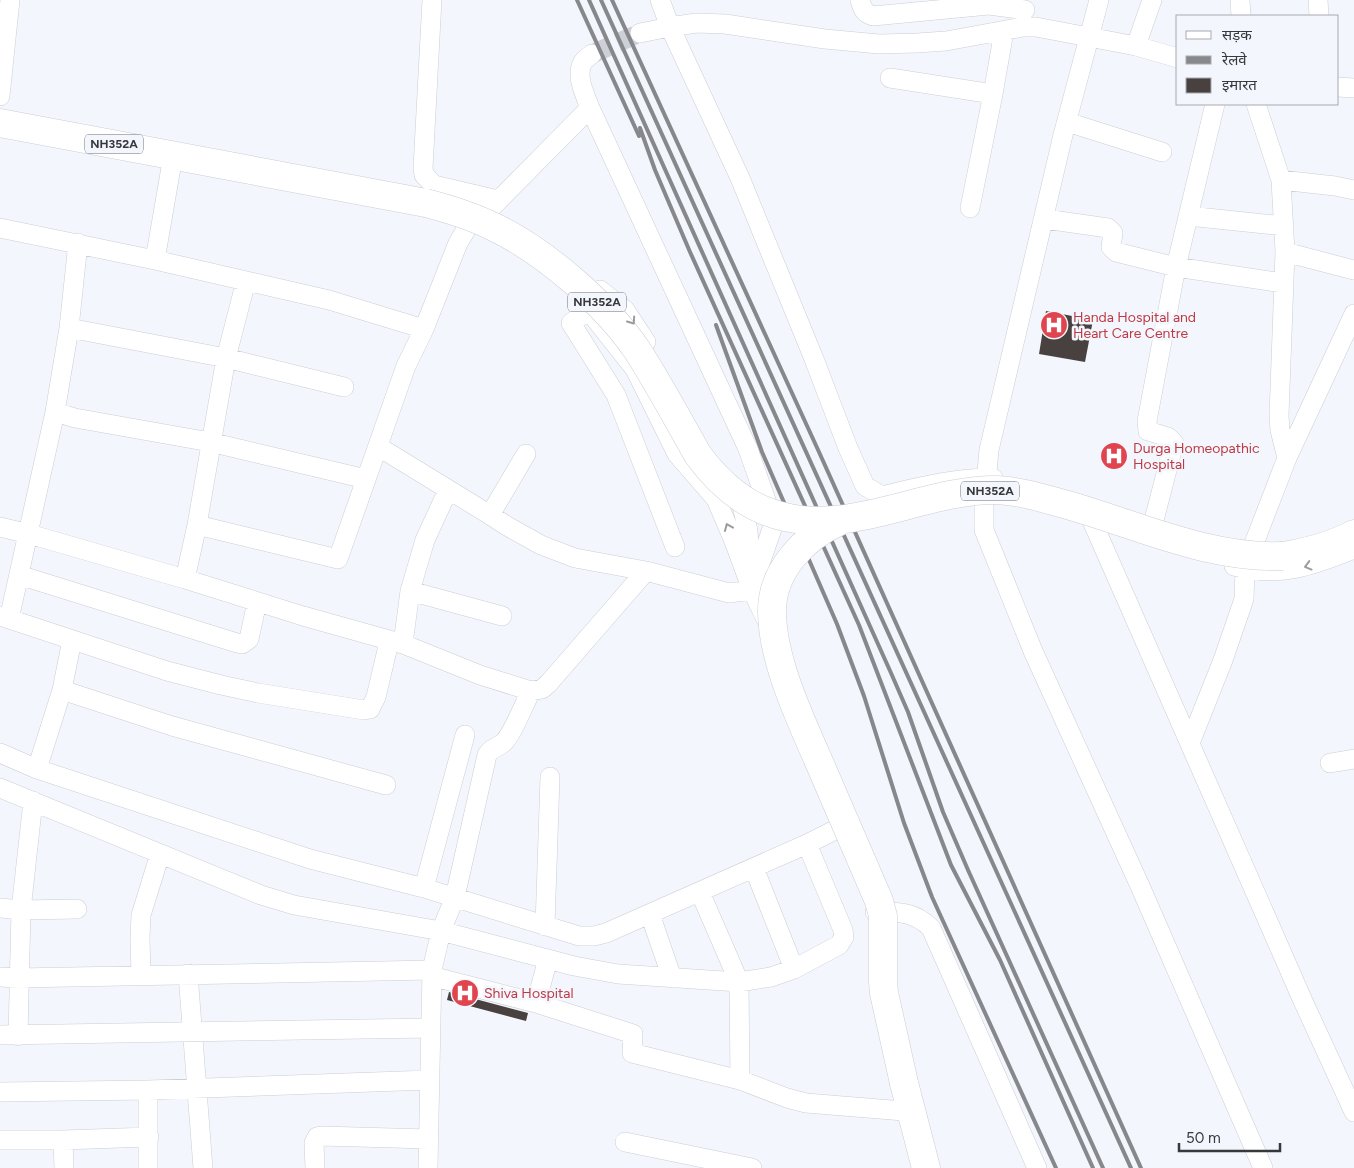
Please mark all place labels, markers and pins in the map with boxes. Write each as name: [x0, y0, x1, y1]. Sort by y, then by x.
place label: Handa Hospital and Heart Care Centre: [1073, 309, 1196, 342]
hospital icon: Handa Hospital and Heart Care Centre: [1039, 310, 1069, 340]
place label: Durga Homeopathic Hospital: [1133, 440, 1260, 473]
hospital icon: Durga Homeopathic Hospital: [1099, 441, 1129, 471]
hospital icon: Shiva Hospital: [450, 978, 480, 1008]
place label: Shiva Hospital: [484, 985, 574, 1002]

